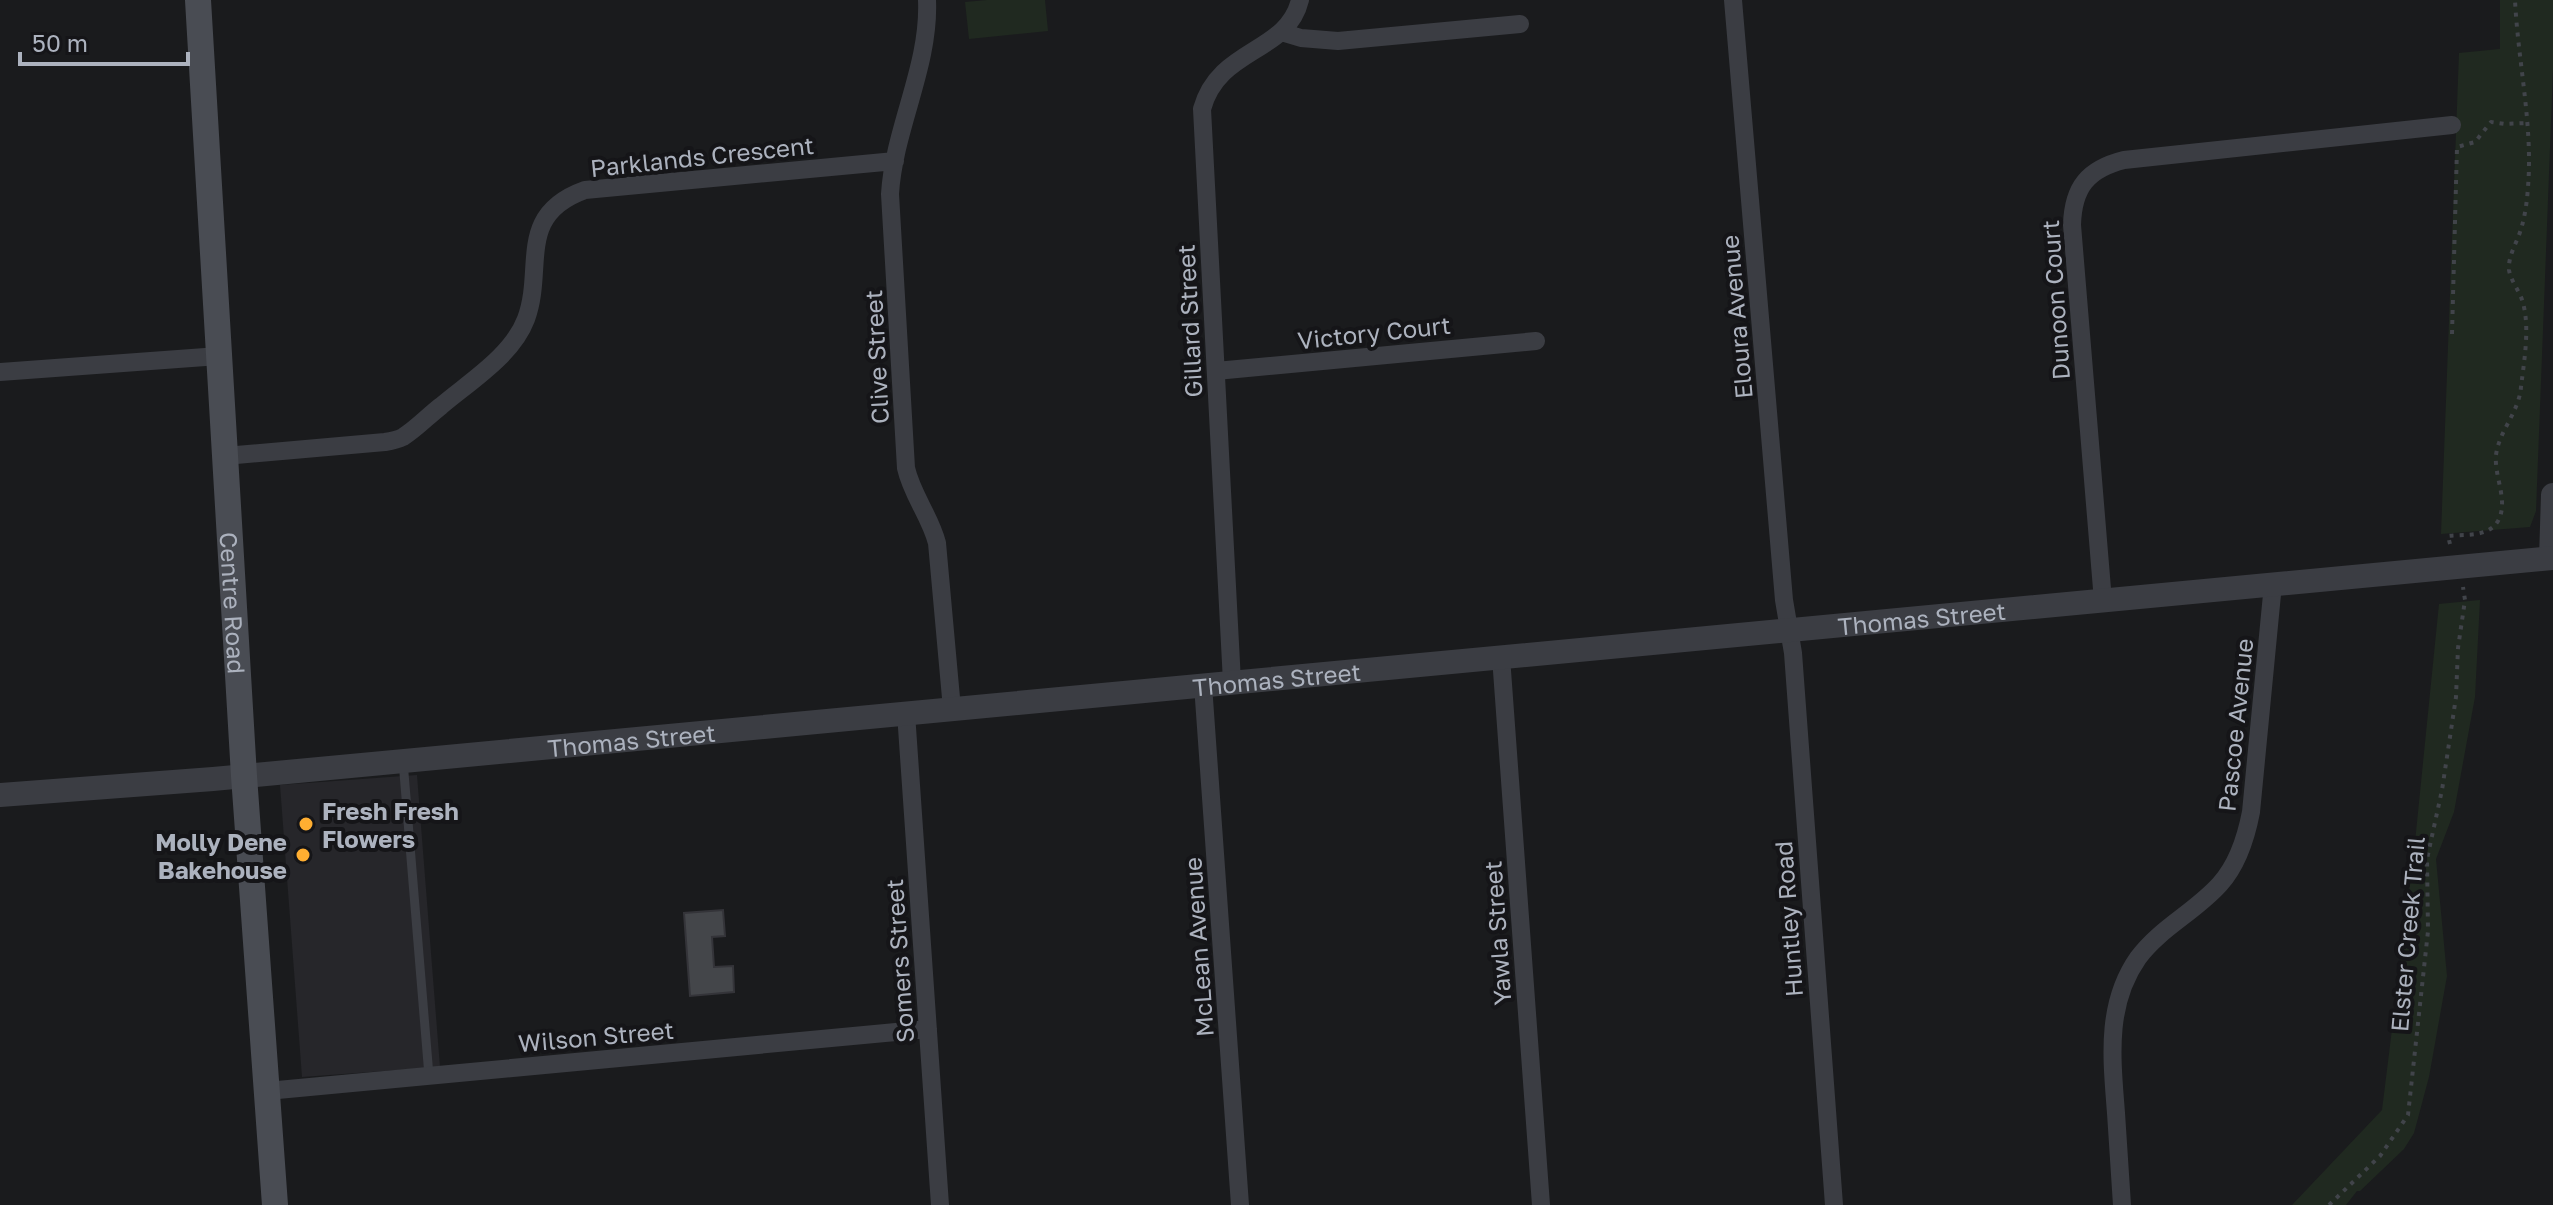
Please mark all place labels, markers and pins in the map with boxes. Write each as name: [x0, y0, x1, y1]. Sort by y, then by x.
place label: Fresh Fresh Flowers: [322, 796, 459, 853]
marker: Fresh Fresh Flowers: [297, 815, 315, 833]
place label: Molly Dene Bakehouse: [155, 827, 287, 884]
marker: Molly Dene Bakehouse: [294, 846, 312, 864]

